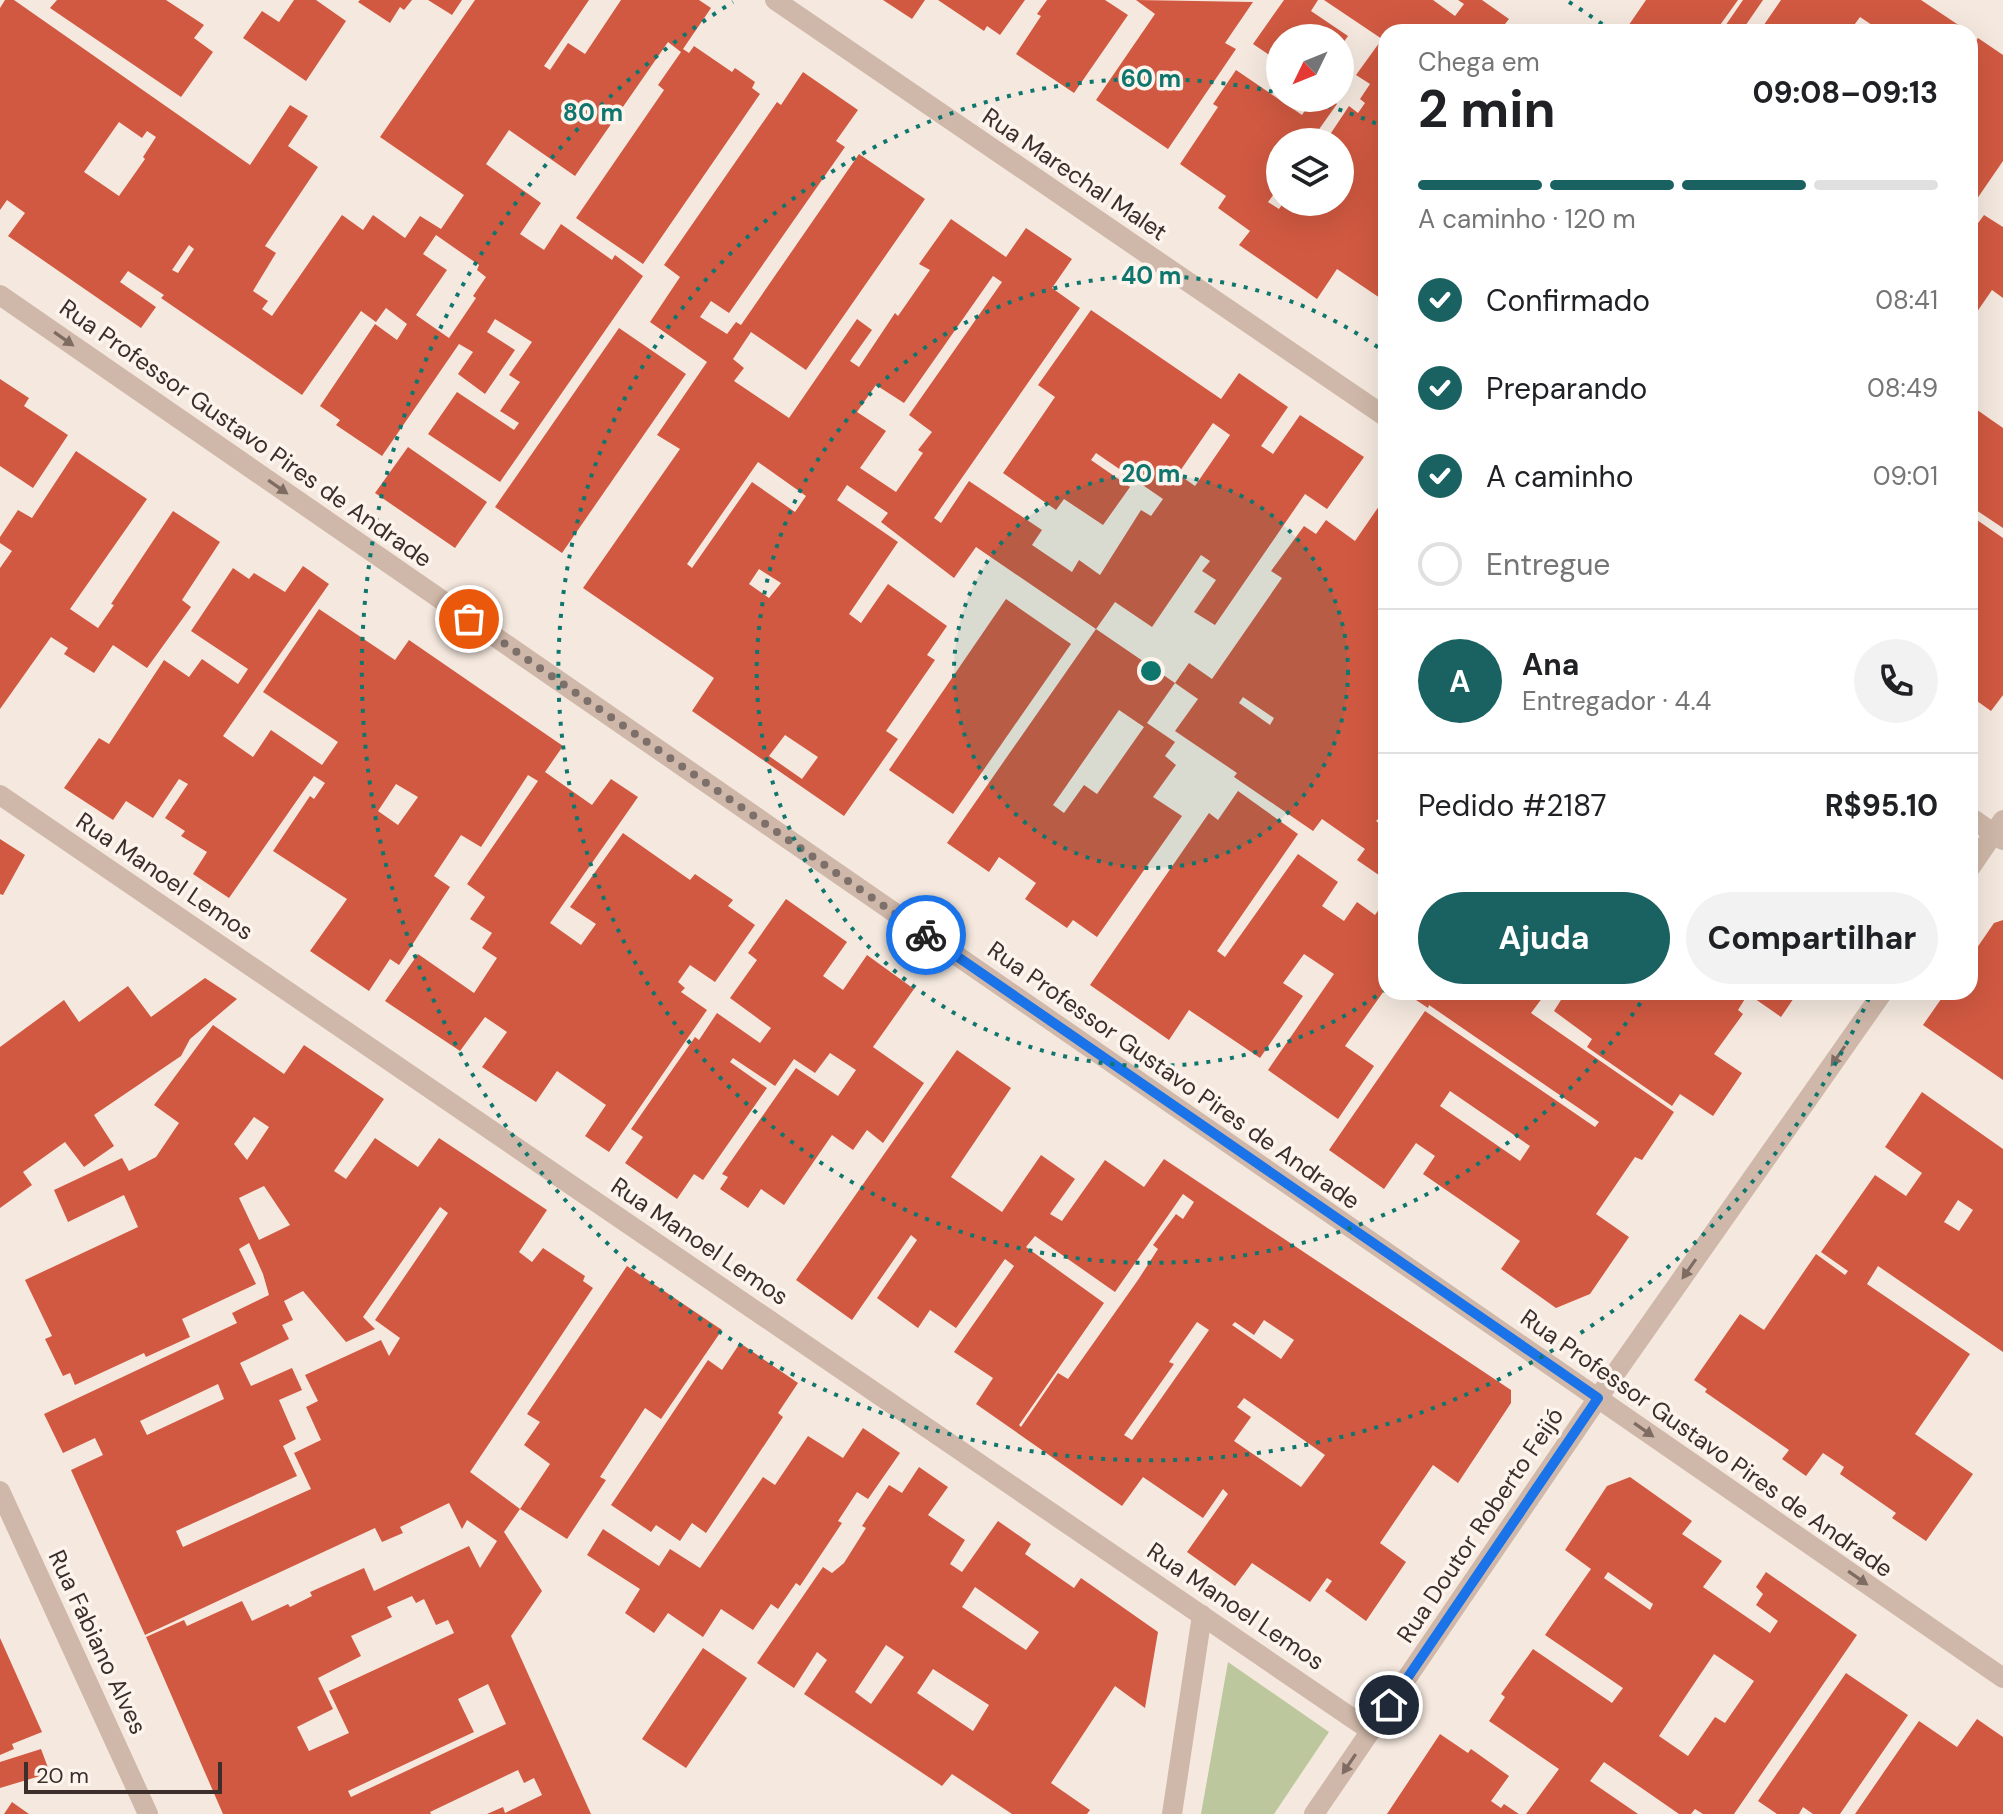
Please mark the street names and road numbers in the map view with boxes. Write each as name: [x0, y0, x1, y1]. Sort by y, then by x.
street label: Rua Marechal Malet: [977, 101, 1173, 247]
street label: Rua Professor Gustavo Pires de Andrade: [54, 292, 438, 574]
street label: Rua Manoel Lemos: [70, 805, 260, 947]
street label: Rua Professor Gustavo Pires de Andrade: [982, 934, 1366, 1216]
street label: Rua Manoel Lemos: [605, 1170, 795, 1312]
street label: Rua Professor Gustavo Pires de Andrade: [1515, 1302, 1899, 1584]
street label: Rua Doutor Roberto Feijó: [1390, 1401, 1570, 1649]
street label: Rua Manoel Lemos: [1141, 1535, 1331, 1677]
street label: Rua Fabiano Alves: [42, 1545, 154, 1739]

